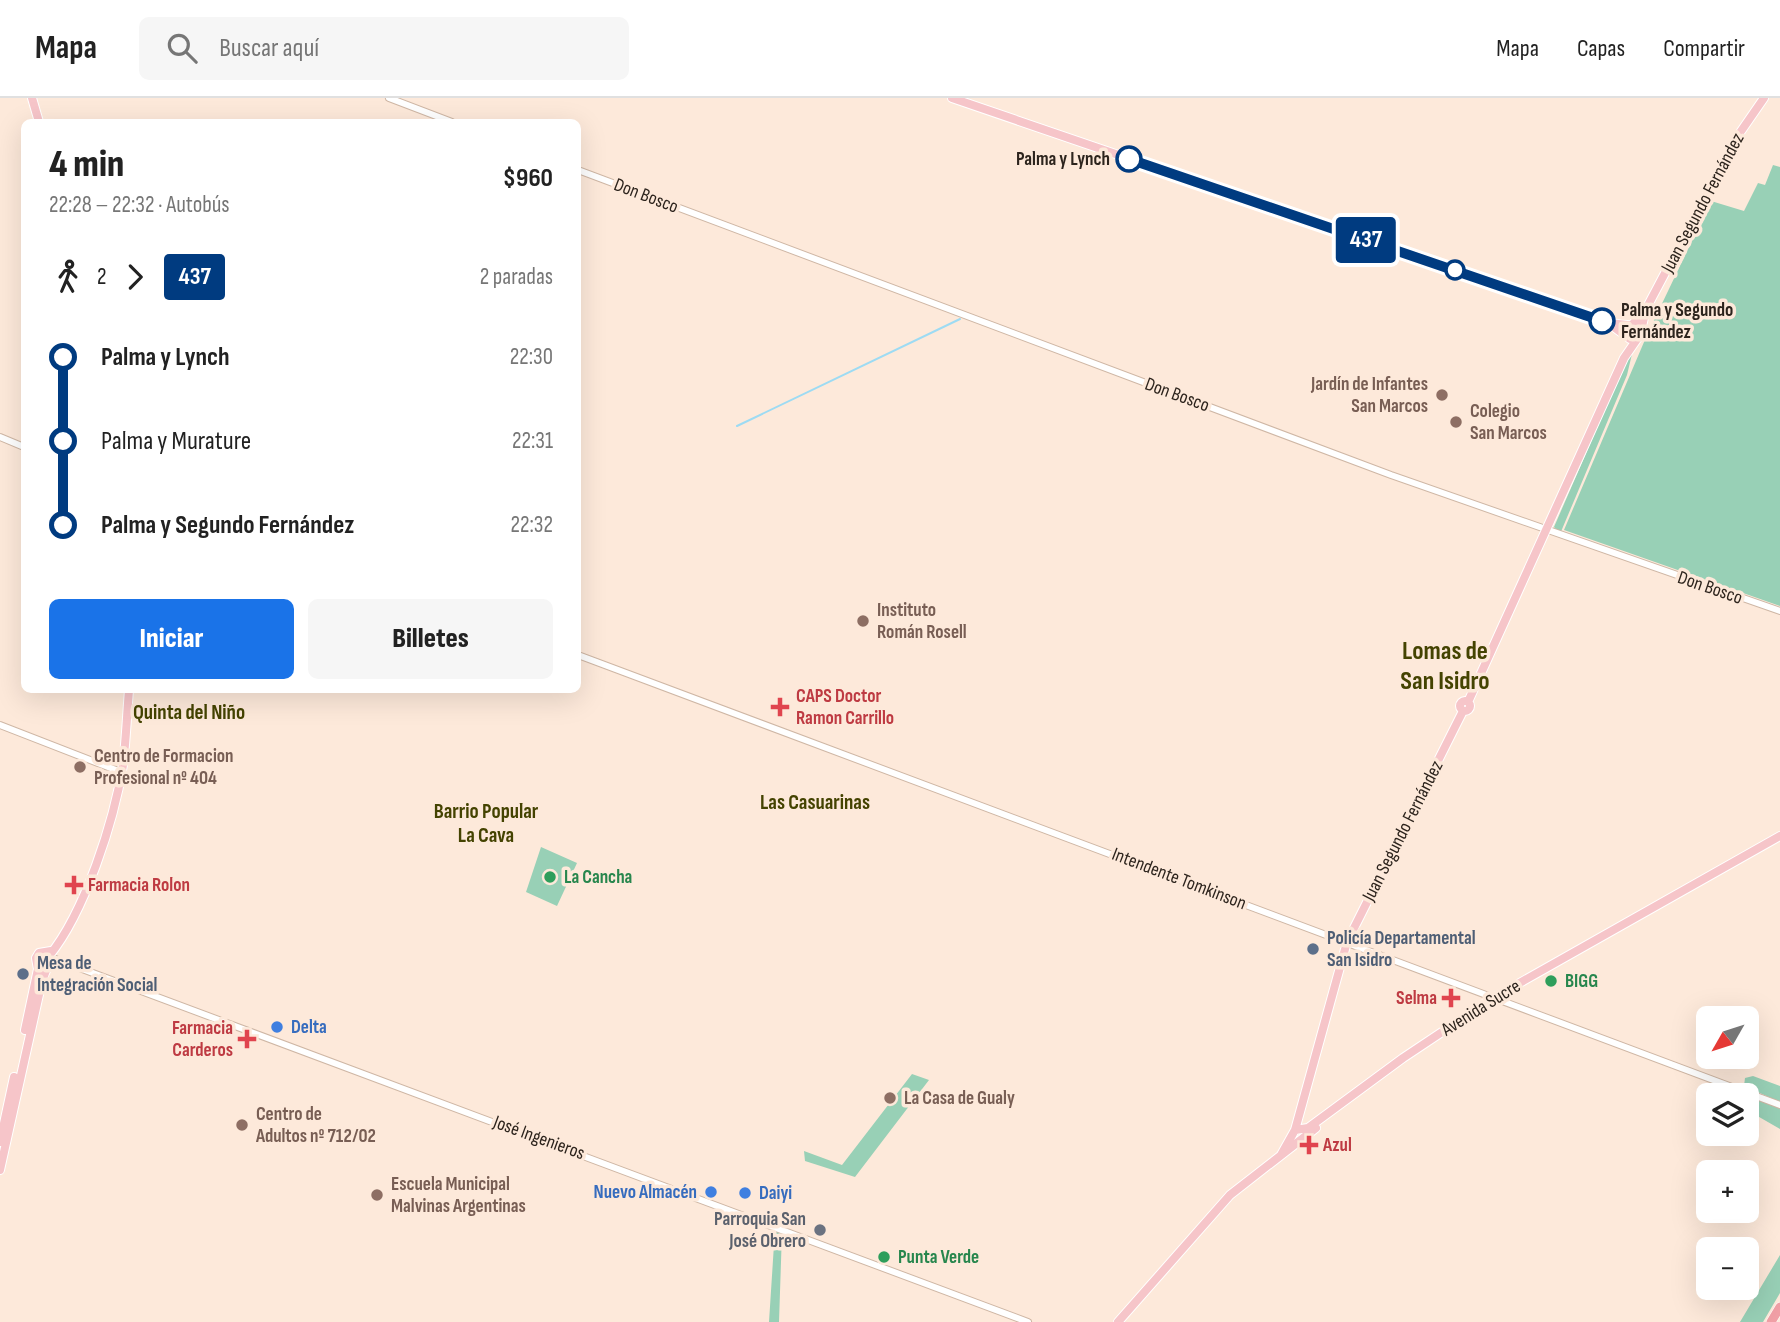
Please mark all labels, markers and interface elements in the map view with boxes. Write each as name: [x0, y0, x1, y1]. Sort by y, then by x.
search box: [139, 17, 629, 80]
text: Mapa: [35, 28, 97, 68]
icon: search: [163, 29, 201, 67]
text: Buscar aquí: [219, 33, 319, 64]
text: Mapa: [1496, 34, 1539, 63]
text: Capas: [1577, 34, 1625, 63]
text: Compartir: [1663, 34, 1745, 63]
street label: Juan Segundo Fernández: [1656, 129, 1750, 278]
text: 4 min: [49, 142, 124, 187]
marker: Palma y Lynch: [1116, 146, 1142, 172]
place label: Palma y Lynch: [1016, 148, 1110, 171]
text: $960: [503, 163, 553, 194]
street label: Don Bosco: [611, 173, 681, 219]
text: 22:28 – 22:32 · Autobús: [49, 191, 230, 219]
line badge: 437: [1326, 217, 1406, 263]
text: 437: [1350, 225, 1382, 254]
icon: walk: [49, 258, 87, 296]
icon: forward: [116, 258, 154, 296]
unlabelled marker: [1445, 260, 1465, 280]
text: 437: [178, 262, 211, 291]
text: 2: [97, 263, 106, 291]
text: 2 paradas: [480, 263, 553, 291]
place label: Palma y Segundo Fernández: [1621, 299, 1733, 344]
marker: Palma y Segundo Fernández: [1589, 308, 1615, 334]
text: Palma y Lynch: [101, 342, 230, 373]
text: 22:30: [510, 343, 553, 371]
street label: Don Bosco: [1142, 373, 1212, 417]
place label: Jardín de Infantes San Marcos: [1310, 373, 1428, 418]
marker: Jardín de Infantes San Marcos: [1434, 387, 1450, 403]
place label: Colegio San Marcos: [1470, 400, 1547, 445]
marker: Colegio San Marcos: [1448, 414, 1464, 430]
text: Palma y Murature: [101, 426, 251, 457]
text: 22:31: [512, 427, 553, 455]
text: Palma y Segundo Fernández: [101, 510, 354, 541]
text: 22:32: [511, 511, 553, 539]
street label: Don Bosco: [1675, 566, 1745, 610]
button: Iniciar: [49, 599, 294, 679]
button: Billetes: [308, 599, 553, 679]
place label: Instituto Román Rosell: [877, 599, 967, 644]
marker: Instituto Román Rosell: [855, 613, 871, 629]
district label: Lomas de San Isidro: [1400, 636, 1490, 697]
place label: CAPS Doctor Ramon Carrillo: [796, 685, 894, 730]
marker: CAPS Doctor Ramon Carrillo: [770, 697, 790, 717]
district label: Quinta del Niño: [133, 700, 245, 725]
place label: Centro de Formacion Profesional nº 404: [94, 745, 233, 790]
street label: Juan Segundo Fernández: [1357, 757, 1448, 906]
marker: Centro de Formacion Profesional nº 404: [72, 759, 88, 775]
district label: Las Casuarinas: [760, 790, 870, 815]
district label: Barrio Popular La Cava: [434, 799, 539, 848]
street label: Intendente Tomkinson: [1109, 843, 1249, 915]
place label: La Cancha: [564, 866, 632, 889]
marker: La Cancha: [542, 869, 558, 885]
place label: Farmacia Rolon: [88, 874, 190, 897]
marker: Farmacia Rolon: [66, 877, 82, 893]
place label: Policía Departamental San Isidro: [1327, 927, 1476, 972]
marker: Policía Departamental San Isidro: [1305, 941, 1321, 957]
place label: Mesa de Integración Social: [37, 952, 157, 997]
marker: Mesa de Integración Social: [15, 966, 31, 982]
place label: BIGG: [1565, 970, 1598, 993]
marker: BIGG: [1543, 973, 1559, 989]
street label: Avenida Sucre: [1436, 975, 1525, 1042]
place label: Selma: [1396, 987, 1437, 1010]
marker: Selma: [1443, 990, 1459, 1006]
north arrow: [1696, 1006, 1759, 1069]
map controls: [1696, 1006, 1759, 1300]
place label: Delta: [291, 1016, 327, 1039]
place label: Farmacia Carderos: [172, 1017, 233, 1062]
marker: Delta: [269, 1019, 285, 1035]
marker: Farmacia Carderos: [239, 1031, 255, 1047]
button: layers: [1696, 1083, 1759, 1146]
place label: La Casa de Gualy: [904, 1087, 1015, 1110]
marker: La Casa de Gualy: [882, 1090, 898, 1106]
place label: Centro de Adultos nº 712/02: [255, 1103, 376, 1148]
street label: José Ingenieros: [489, 1111, 588, 1165]
marker: Centro de Adultos nº 712/02: [234, 1117, 250, 1133]
place label: Azul: [1322, 1134, 1352, 1157]
marker: Azul: [1301, 1137, 1317, 1153]
button: +: [1696, 1160, 1759, 1223]
place label: Escuela Municipal Malvinas Argentinas: [391, 1173, 526, 1218]
place label: Nuevo Almacén: [594, 1181, 697, 1204]
place label: Daiyi: [759, 1182, 792, 1205]
marker: Nuevo Almacén: [703, 1184, 719, 1200]
marker: Daiyi: [737, 1185, 753, 1201]
marker: Escuela Municipal Malvinas Argentinas: [369, 1187, 385, 1203]
place label: Parroquia San José Obrero: [714, 1208, 806, 1253]
marker: Parroquia San José Obrero: [812, 1222, 828, 1238]
button: −: [1696, 1237, 1759, 1300]
place label: Punta Verde: [898, 1246, 979, 1269]
marker: Punta Verde: [876, 1249, 892, 1265]

